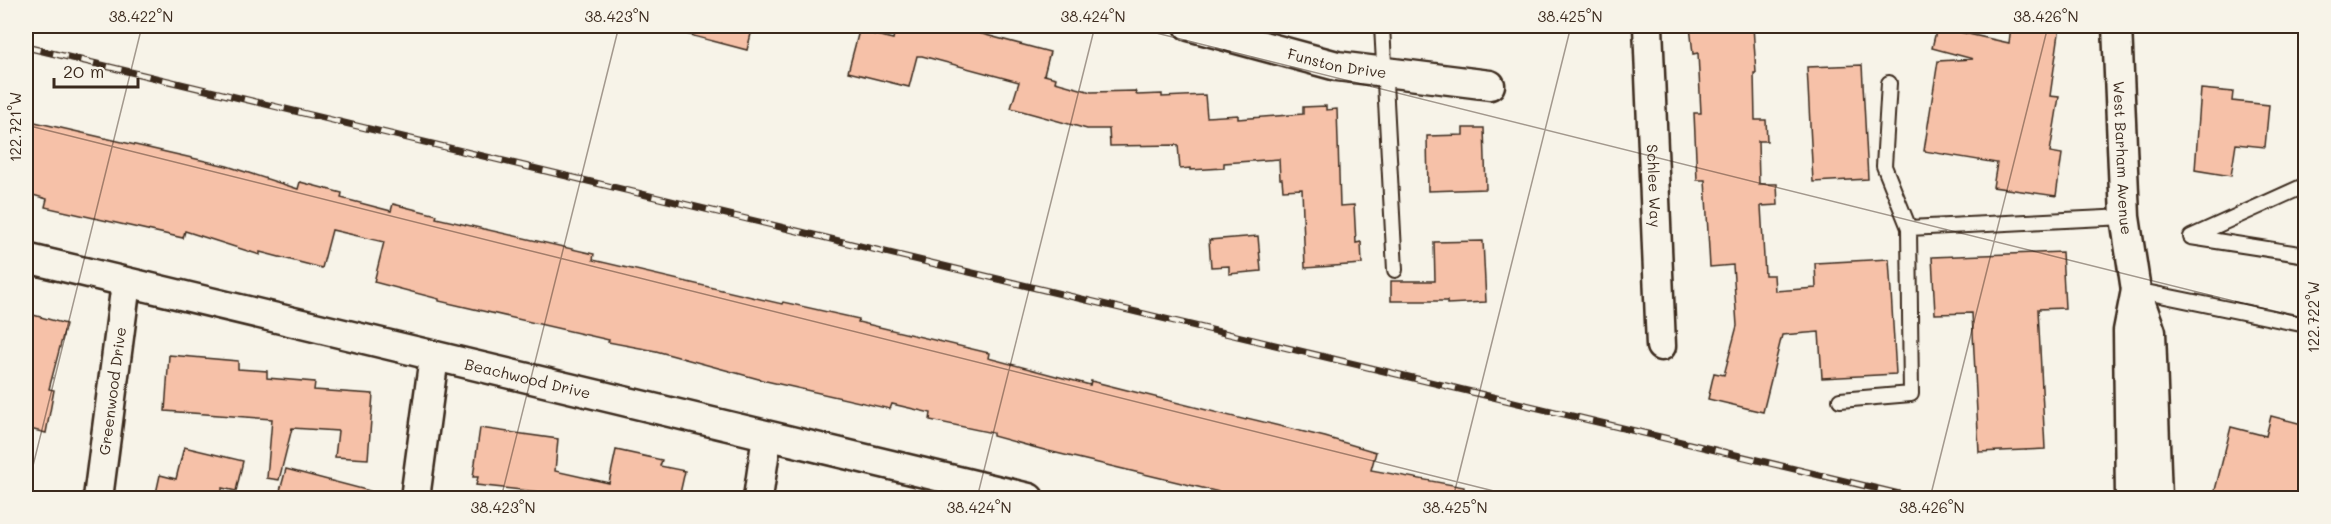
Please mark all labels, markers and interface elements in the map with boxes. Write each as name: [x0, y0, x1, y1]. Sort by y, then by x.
text: 38.422°N: [109, 6, 173, 26]
text: 38.423°N: [584, 6, 650, 26]
text: 38.424°N: [1060, 6, 1126, 26]
text: 38.425°N: [1537, 6, 1603, 26]
text: 38.426°N: [2013, 6, 2079, 26]
street label: Funston Drive: [1286, 43, 1388, 82]
scale bar: [54, 51, 138, 89]
text: 20 m: [63, 59, 104, 83]
street label: West Barham Avenue: [2109, 81, 2138, 236]
text: 122.721°W: [5, 92, 25, 162]
street label: Schlee Way: [1643, 144, 1666, 228]
text: 122.722°W: [2303, 281, 2323, 353]
street label: Greenwood Drive: [94, 326, 130, 456]
street label: Beachwood Drive: [463, 353, 593, 403]
text: 38.423°N: [470, 497, 536, 517]
text: 38.424°N: [946, 497, 1012, 517]
text: 38.425°N: [1422, 497, 1488, 517]
text: 38.426°N: [1899, 497, 1965, 517]

